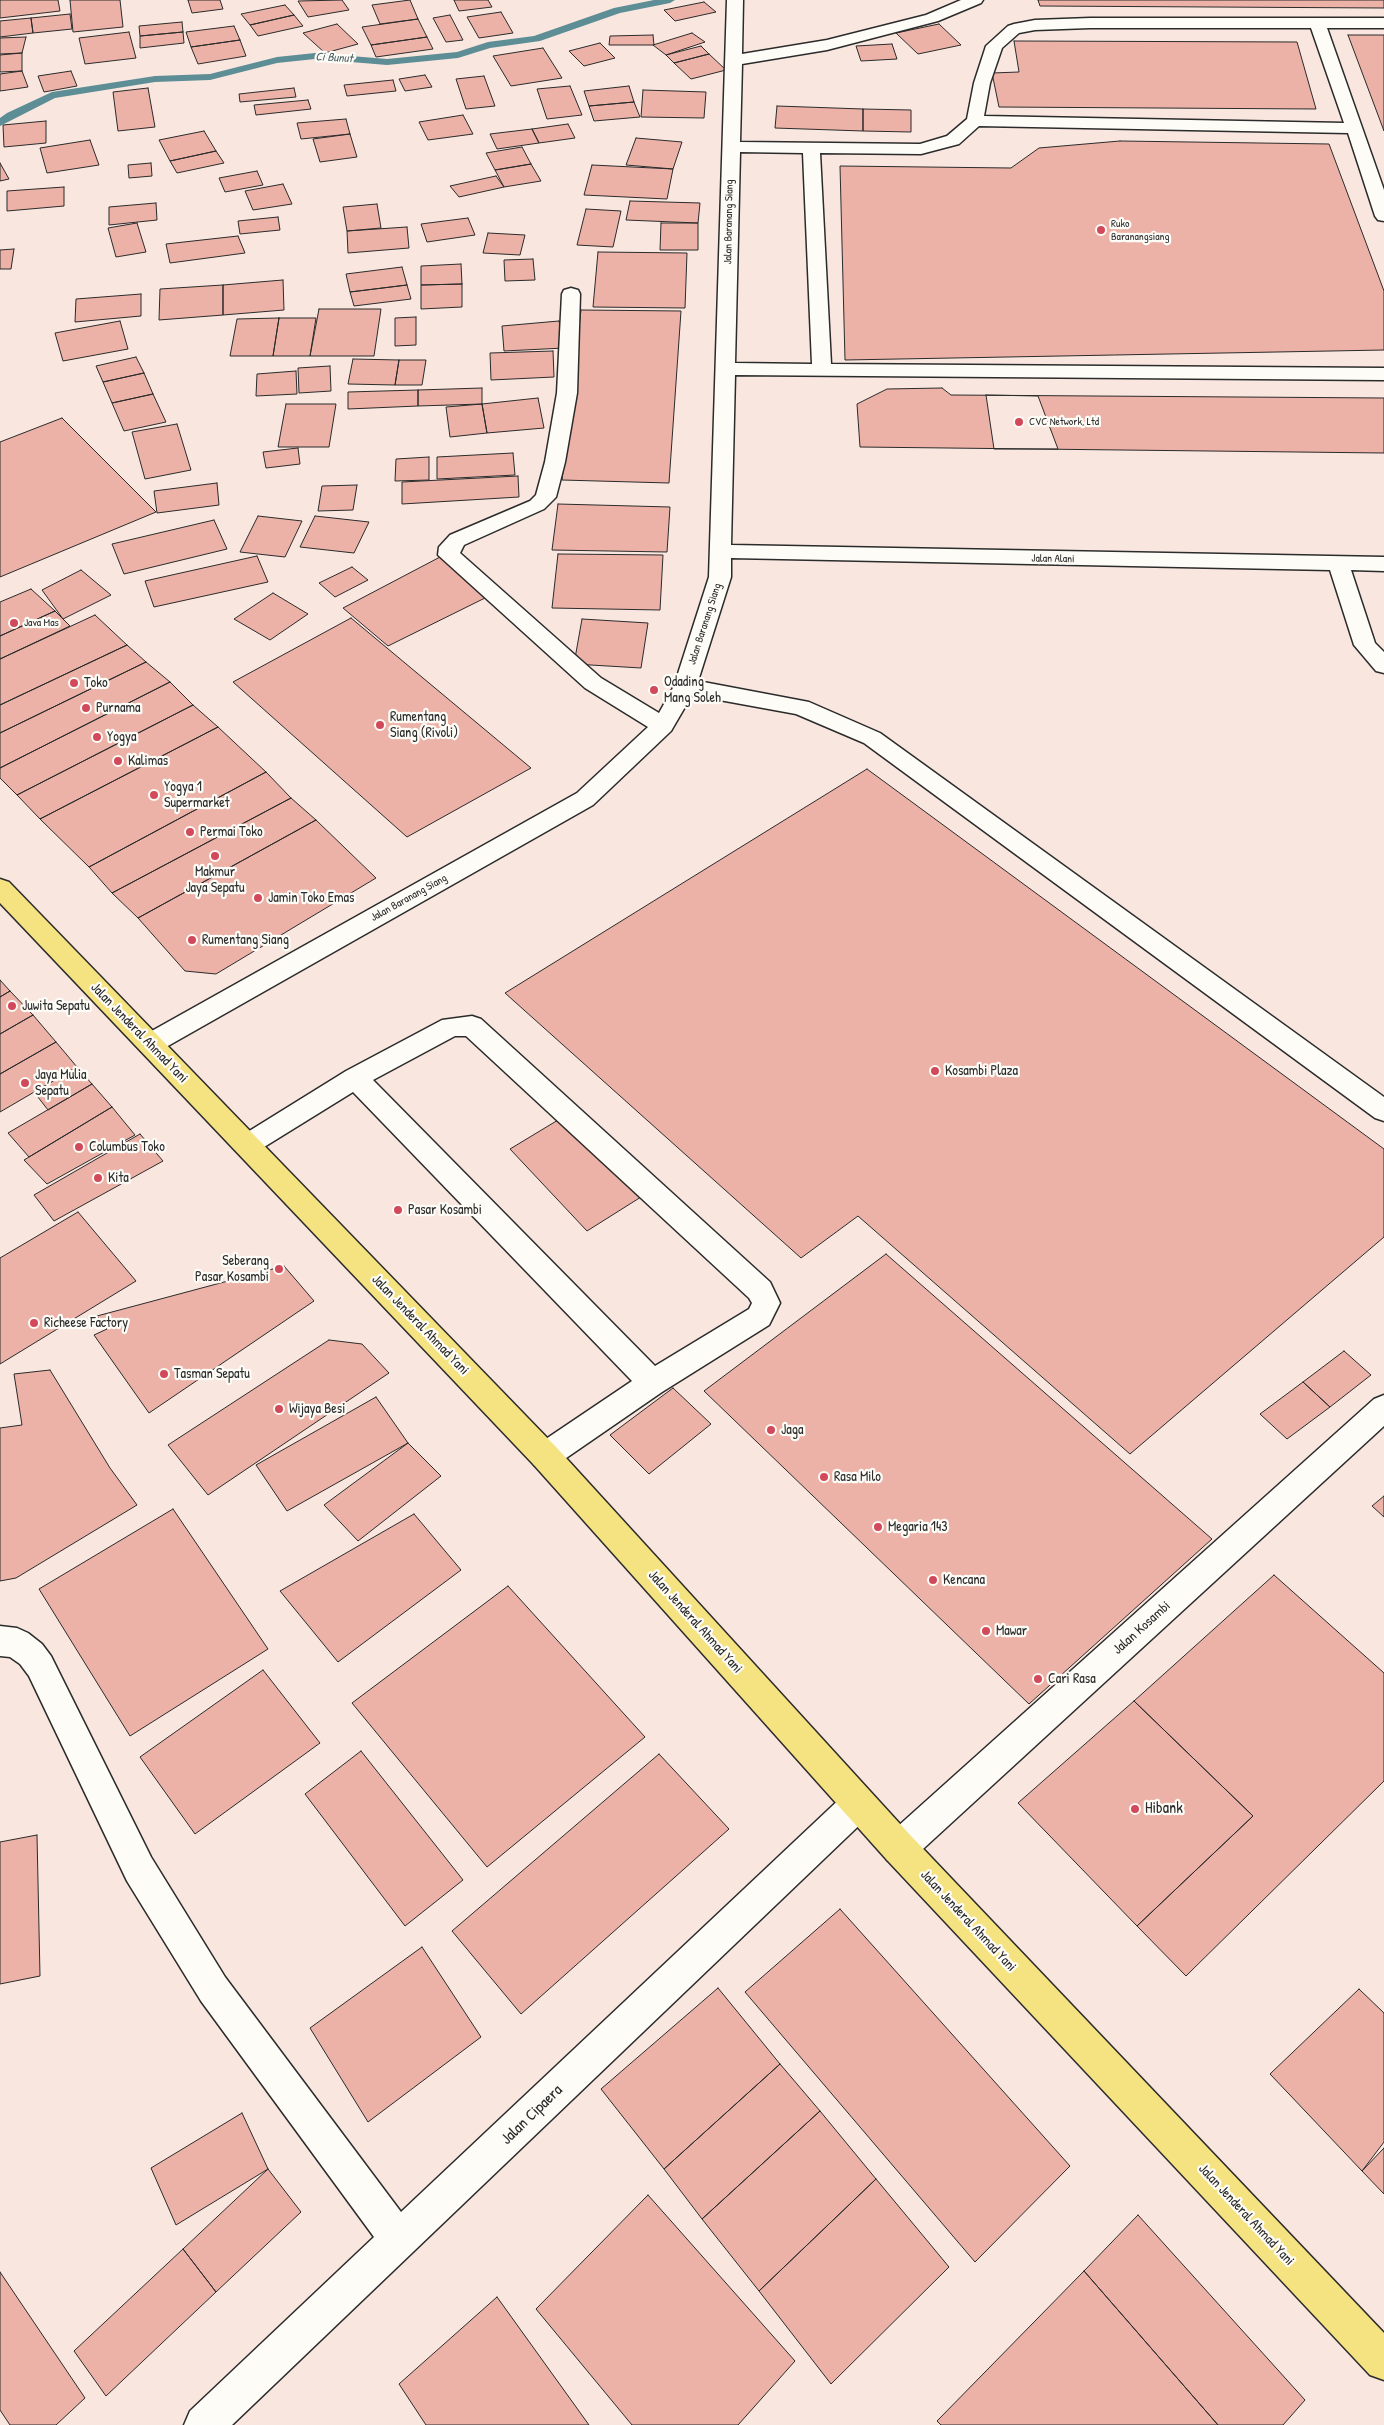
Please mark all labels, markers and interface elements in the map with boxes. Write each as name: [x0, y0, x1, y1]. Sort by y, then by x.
water label: Ci Bunut: [315, 50, 353, 66]
street label: Jalan Baranang Siang: [722, 179, 736, 265]
place label: Ruko Baranangsiang: [1111, 217, 1169, 243]
marker: Ruko Baranangsiang: [1095, 224, 1107, 236]
place label: CVC Network, Ltd: [1029, 415, 1099, 429]
marker: CVC Network, Ltd: [1013, 416, 1025, 428]
street label: Jalan Alani: [1031, 552, 1075, 566]
street label: Jalan Baranang Siang: [686, 582, 724, 666]
place label: Java Mas: [24, 616, 59, 630]
marker: Java Mas: [8, 617, 20, 629]
place label: Odading Mang Soleh: [664, 674, 721, 706]
place label: Toko: [84, 675, 108, 691]
marker: Toko: [68, 677, 80, 689]
marker: Odading Mang Soleh: [648, 684, 660, 696]
place label: Purnama: [96, 700, 141, 716]
marker: Purnama: [80, 702, 92, 714]
place label: Rumentang Siang (Rivoli): [390, 709, 458, 742]
marker: Rumentang Siang (Rivoli): [374, 719, 386, 731]
place label: Yogya: [107, 729, 136, 745]
marker: Yogya: [91, 731, 103, 743]
place label: Kalimas: [128, 753, 168, 769]
marker: Kalimas: [112, 755, 124, 767]
place label: Yogya 1 Supermarket: [164, 779, 230, 812]
marker: Yogya 1 Supermarket: [148, 789, 160, 801]
place label: Permai Toko: [200, 824, 263, 840]
marker: Permai Toko: [184, 826, 196, 838]
marker: Makmur Jaya Sepatu: [209, 850, 221, 862]
place label: Makmur Jaya Sepatu: [185, 864, 245, 896]
street label: Jalan Baranang Siang: [369, 872, 449, 924]
place label: Jamin Toko Emas: [268, 890, 354, 906]
marker: Jamin Toko Emas: [252, 892, 264, 904]
place label: Rumentang Siang: [202, 932, 289, 948]
marker: Rumentang Siang: [186, 934, 198, 946]
street label: Jalan Jenderal Ahmad Yani: [87, 979, 191, 1087]
place label: Juwita Sepatu: [22, 998, 90, 1014]
marker: Juwita Sepatu: [6, 1000, 18, 1012]
place label: Kosambi Plaza: [945, 1063, 1018, 1079]
marker: Kosambi Plaza: [929, 1065, 941, 1077]
place label: Jaya Mulia Sepatu: [35, 1067, 87, 1100]
marker: Jaya Mulia Sepatu: [19, 1077, 31, 1089]
place label: Columbus Toko: [89, 1139, 165, 1155]
marker: Columbus Toko: [73, 1141, 85, 1153]
place label: Kita: [108, 1170, 129, 1186]
marker: Kita: [92, 1172, 104, 1184]
place label: Pasar Kosambi: [408, 1202, 482, 1218]
marker: Pasar Kosambi: [392, 1204, 404, 1216]
place label: Seberang Pasar Kosambi: [195, 1253, 269, 1285]
marker: Seberang Pasar Kosambi: [273, 1263, 285, 1275]
street label: Jalan Jenderal Ahmad Yani: [368, 1271, 472, 1379]
place label: Richeese Factory: [44, 1315, 128, 1331]
marker: Richeese Factory: [28, 1317, 40, 1329]
place label: Tasman Sepatu: [174, 1366, 250, 1382]
marker: Tasman Sepatu: [158, 1368, 170, 1380]
place label: Wijaya Besi: [289, 1401, 345, 1417]
marker: Wijaya Besi: [273, 1403, 285, 1415]
place label: Jaga: [781, 1422, 803, 1438]
marker: Jaga: [765, 1424, 777, 1436]
place label: Rasa Milo: [834, 1469, 881, 1485]
marker: Rasa Milo: [818, 1471, 830, 1483]
place label: Megaria 143: [888, 1519, 947, 1535]
marker: Megaria 143: [872, 1521, 884, 1533]
street label: Jalan Jenderal Ahmad Yani: [644, 1567, 746, 1677]
place label: Kencana: [943, 1572, 985, 1588]
marker: Kencana: [927, 1574, 939, 1586]
street label: Jalan Kosambi: [1110, 1598, 1174, 1658]
place label: Mawar: [996, 1623, 1027, 1639]
marker: Mawar: [980, 1625, 992, 1637]
place label: Cari Rasa: [1048, 1671, 1096, 1687]
marker: Cari Rasa: [1032, 1673, 1044, 1685]
place label: Hibank: [1145, 1799, 1183, 1819]
marker: Hibank: [1129, 1803, 1141, 1815]
street label: Jalan Jenderal Ahmad Yani: [917, 1867, 1019, 1975]
street label: Jalan Cipaera: [497, 2081, 567, 2149]
street label: Jalan Jenderal Ahmad Yani: [1195, 2161, 1297, 2269]

